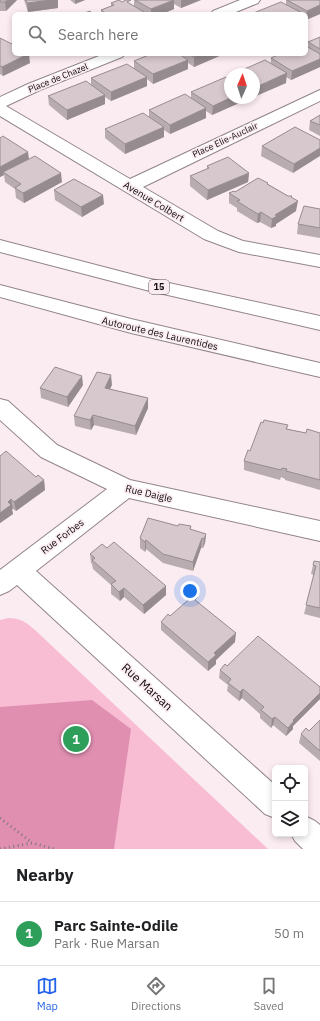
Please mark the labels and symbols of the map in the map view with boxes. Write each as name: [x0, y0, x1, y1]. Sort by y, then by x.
street label: Place de Chazel: [26, 60, 90, 95]
north arrow: [224, 68, 260, 104]
street label: Place Elie-Auclair: [190, 119, 260, 160]
street label: Avenue Colbert: [121, 178, 187, 225]
road number: 15: [149, 280, 169, 294]
street label: Autoroute des Laurentides: [101, 314, 219, 353]
street label: Rue Daigle: [124, 482, 174, 505]
street label: Rue Forbes: [38, 516, 87, 557]
your location: [180, 581, 200, 601]
street label: Rue Marsan: [119, 660, 176, 713]
pin: 1: [63, 724, 89, 754]

